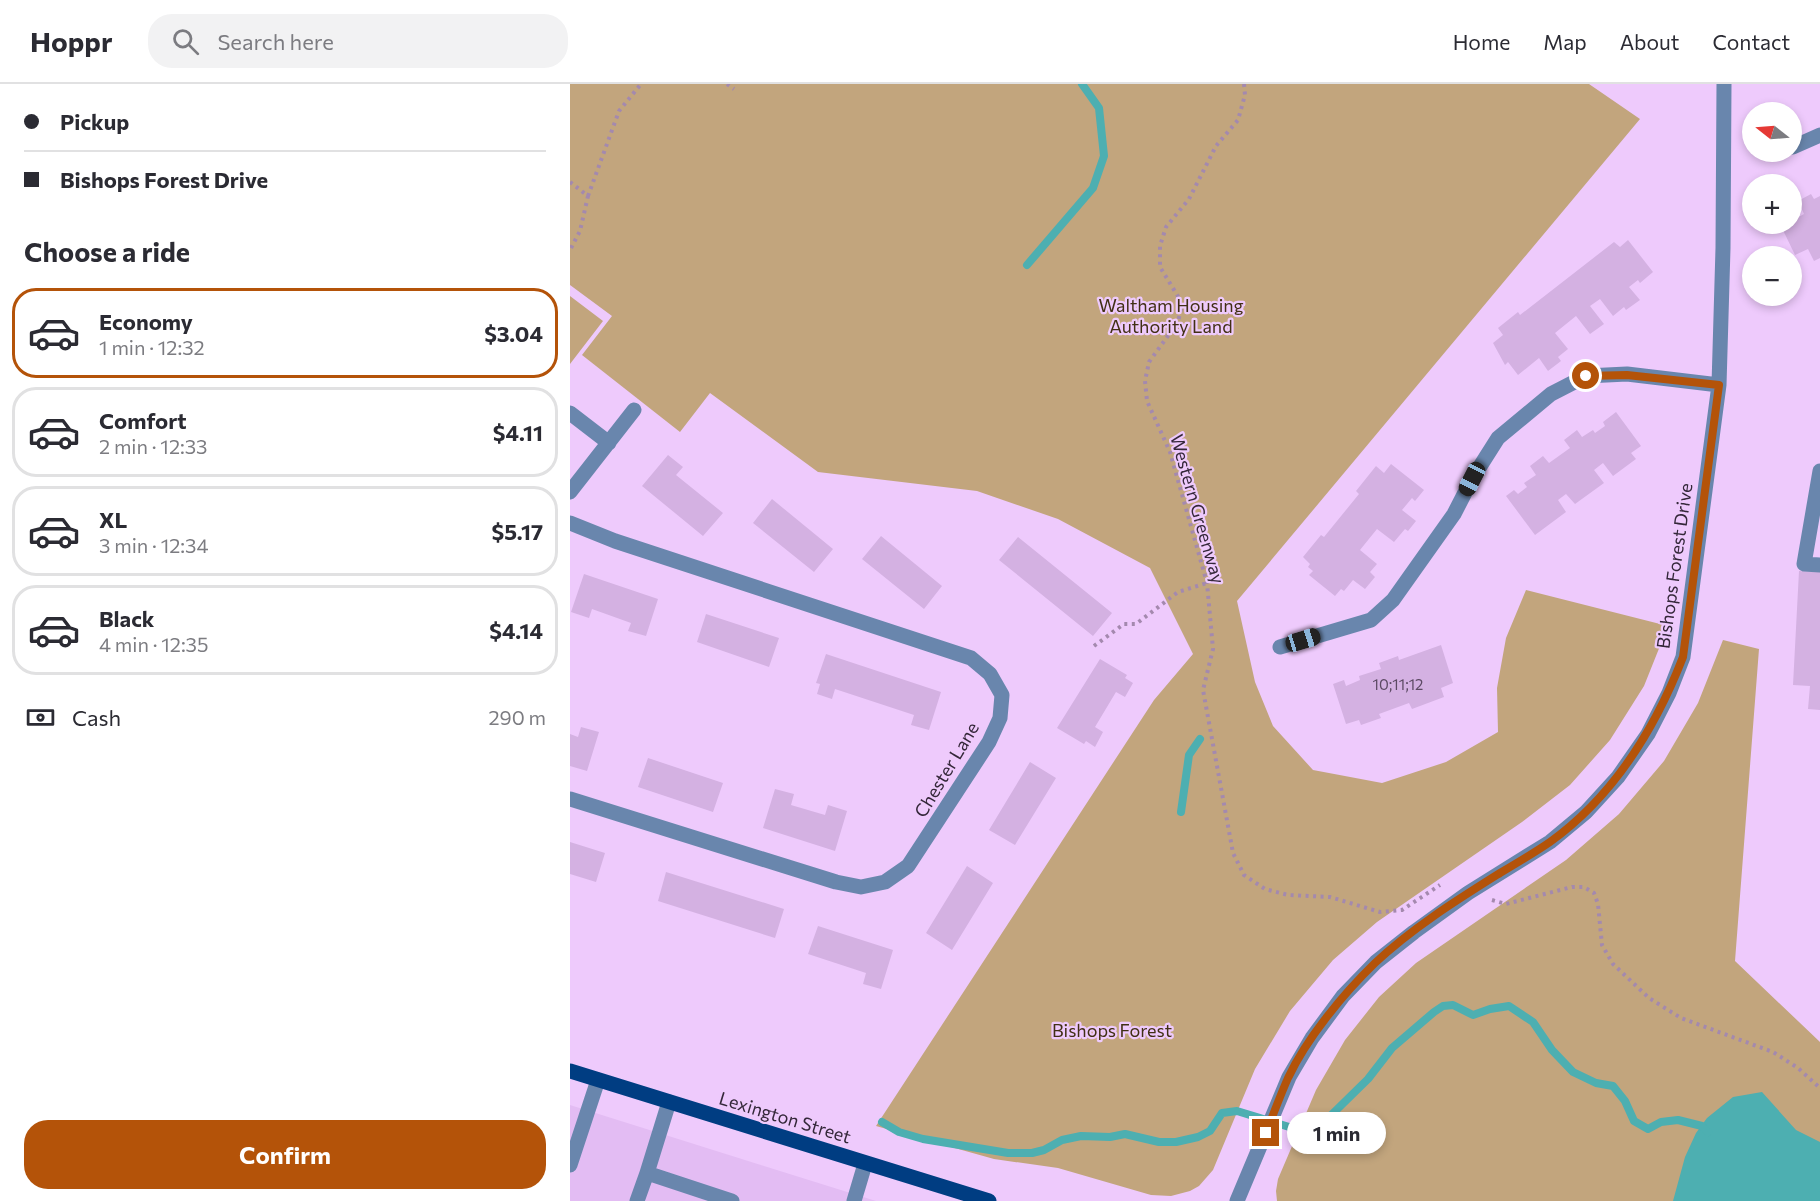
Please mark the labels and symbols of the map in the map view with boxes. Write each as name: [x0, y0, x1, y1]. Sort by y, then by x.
north arrow: [1742, 102, 1802, 162]
park label: Waltham Housing Authority Land: [1099, 294, 1244, 337]
route start: [1572, 362, 1599, 389]
street label: Western Greenway: [1166, 431, 1230, 586]
car: [1456, 459, 1488, 499]
street label: Bishops Forest Drive: [1651, 482, 1697, 650]
car: [1283, 626, 1323, 654]
house number: 10;11;12: [1373, 675, 1423, 693]
street label: Chester Lane: [909, 718, 983, 821]
park label: Bishops Forest: [1052, 1019, 1172, 1041]
street label: Lexington Street: [717, 1087, 854, 1148]
callout: 1 min: [1287, 1112, 1386, 1154]
route end: [1252, 1119, 1279, 1146]

